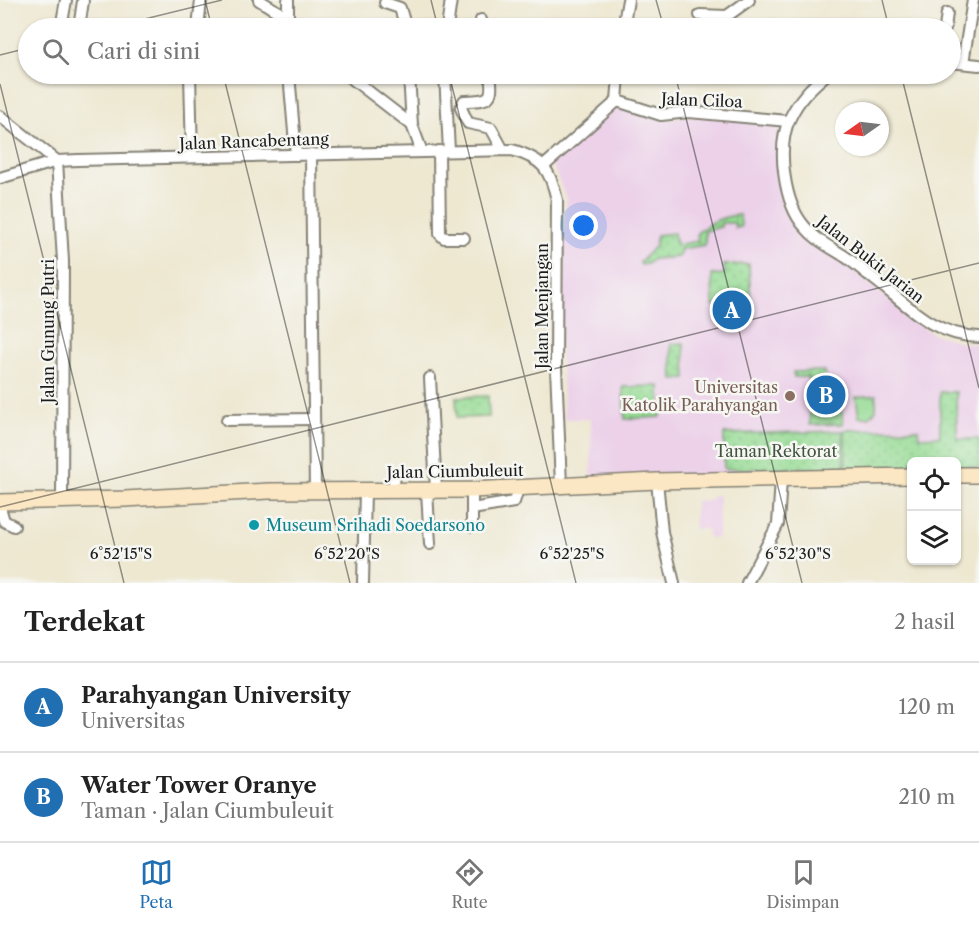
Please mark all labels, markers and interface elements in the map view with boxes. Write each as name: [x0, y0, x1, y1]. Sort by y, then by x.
search box: [18, 18, 961, 84]
icon: search: [39, 35, 72, 68]
text: Cari di sini: [87, 38, 200, 65]
street label: Jalan Ciloa: [658, 88, 744, 111]
north arrow: [835, 102, 889, 156]
street label: Jalan Rancabentang: [176, 128, 330, 154]
street label: Jalan Bukit Jarian: [811, 209, 929, 307]
your location: [569, 211, 598, 240]
street label: Jalan Menjangan: [532, 243, 552, 372]
street label: Jalan Gunung Putri: [38, 259, 58, 406]
pin: A: [712, 288, 752, 332]
pin: B: [806, 372, 846, 418]
place label: Universitas Katolik Parahyangan: [622, 377, 778, 415]
marker: Universitas Katolik Parahyangan: [783, 389, 797, 403]
park label: Taman Rektorat: [715, 441, 838, 461]
map controls: [907, 457, 961, 565]
button: locate: [907, 457, 961, 511]
street label: Jalan Ciumbuleuit: [383, 460, 524, 482]
button: layers: [907, 511, 961, 565]
place label: Museum Srihadi Soedarsono: [266, 515, 485, 535]
marker: Museum Srihadi Soedarsono: [247, 518, 261, 532]
text: 6°52'15"S: [90, 544, 152, 563]
text: 6°52'20"S: [314, 544, 380, 563]
text: 6°52'25"S: [540, 544, 604, 563]
text: 6°52'30"S: [765, 544, 831, 563]
text: Terdekat: [24, 606, 145, 638]
text: 2 hasil: [894, 610, 955, 634]
text: Parahyangan University: [81, 682, 350, 709]
text: A: [36, 695, 51, 719]
text: 120 m: [898, 695, 955, 719]
text: Universitas: [81, 709, 185, 733]
text: Water Tower Oranye: [81, 772, 317, 799]
text: B: [36, 785, 51, 809]
text: 210 m: [898, 785, 955, 809]
text: Taman · Jalan Ciumbuleuit: [81, 799, 334, 823]
tab: Peta: [139, 856, 173, 912]
tab: Rute: [452, 856, 488, 912]
tab: Disimpan: [767, 856, 840, 912]

